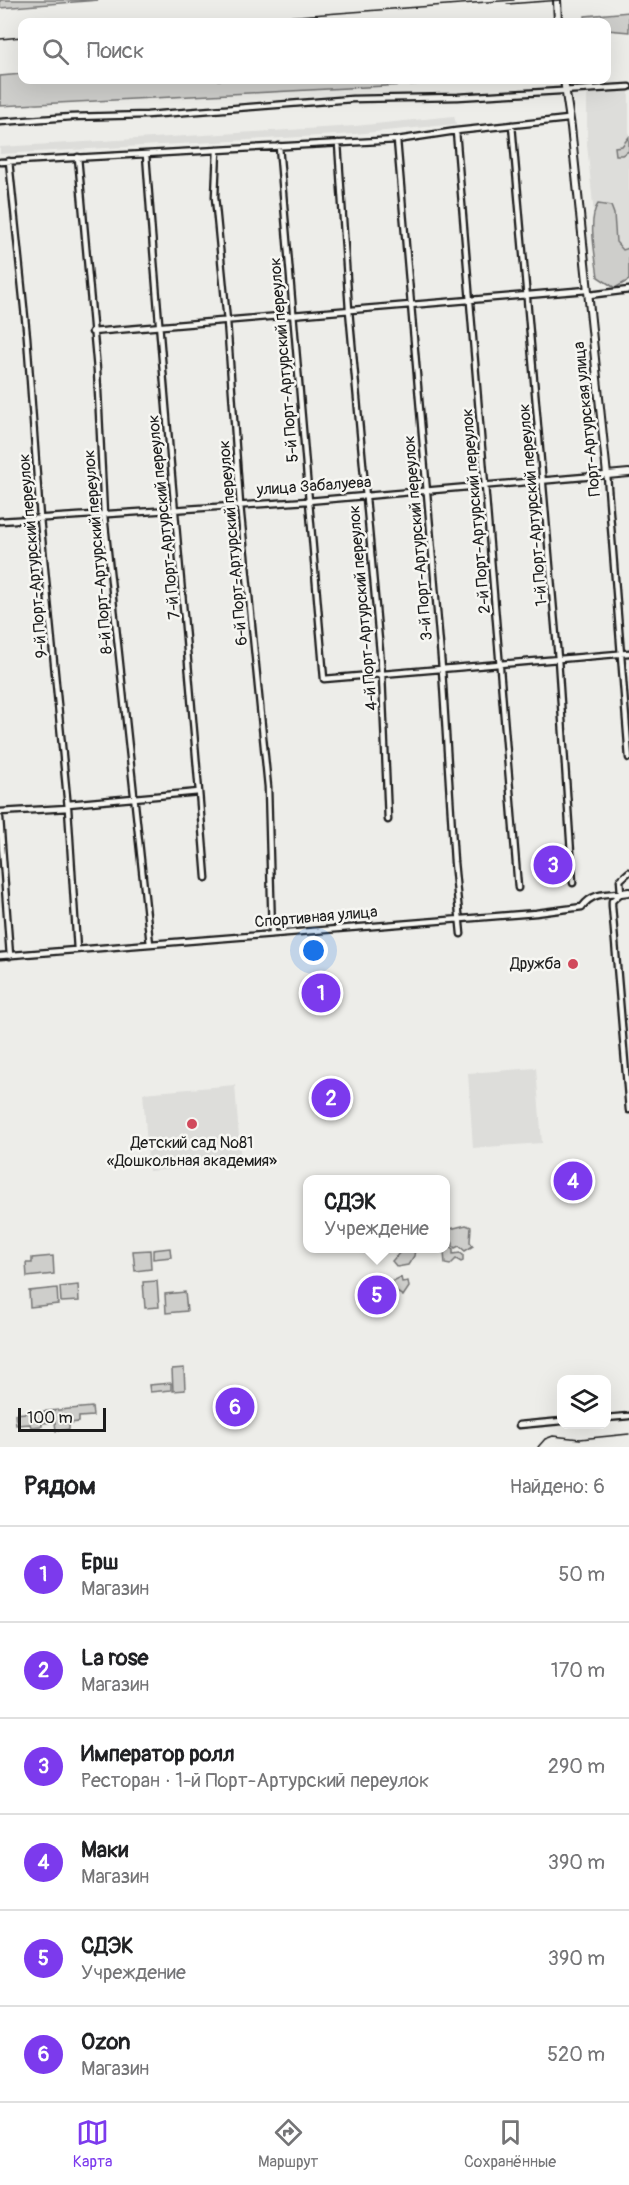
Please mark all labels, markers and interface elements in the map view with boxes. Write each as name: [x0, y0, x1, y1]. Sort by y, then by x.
search box: [18, 18, 611, 84]
icon: search: [39, 35, 72, 68]
text: Поиск: [87, 37, 144, 65]
street label: 5-й Порт-Артурский переулок: [265, 257, 303, 463]
street label: Порт-Артурская улица: [569, 341, 605, 497]
street label: 1-й Порт-Артурский переулок: [514, 403, 552, 607]
street label: 2-й Порт-Артурский переулок: [457, 407, 495, 615]
street label: 7-й Порт-Артурский переулок: [143, 414, 185, 620]
street label: 3-й Порт-Артурский переулок: [399, 434, 437, 642]
street label: 6-й Порт-Артурский переулок: [214, 439, 252, 647]
street label: 8-й Порт-Артурский переулок: [79, 449, 117, 655]
street label: 9-й Порт-Артурский переулок: [14, 453, 52, 659]
street label: улица Забалуева: [255, 472, 372, 500]
street label: 4-й Порт-Артурский переулок: [344, 504, 382, 712]
pin: 3: [534, 842, 572, 888]
street label: Спортивная улица: [254, 902, 378, 932]
your location: [299, 936, 328, 965]
place label: Дружба: [509, 954, 561, 974]
marker: Дружба: [566, 957, 580, 971]
pin: 1: [302, 970, 340, 1016]
pin: 2: [312, 1076, 350, 1120]
marker: Детский сад №81 «Дошкольная академия»: [185, 1117, 199, 1131]
place label: Детский сад №81 «Дошкольная академия»: [107, 1133, 277, 1171]
pin: 4: [554, 1158, 592, 1204]
popup: [303, 1175, 450, 1253]
text: СДЭК: [324, 1188, 377, 1216]
text: Учреждение: [324, 1216, 429, 1241]
pin: 5: [358, 1272, 397, 1318]
map controls: [557, 1375, 611, 1429]
button: layers: [557, 1375, 611, 1429]
pin: 6: [216, 1384, 254, 1430]
scale bar: [18, 1405, 106, 1432]
text: 100 m: [27, 1408, 73, 1428]
text: Рядом: [24, 1470, 96, 1502]
text: Найдено: 6: [510, 1474, 605, 1499]
text: Ерш: [81, 1548, 118, 1576]
text: 1: [40, 1562, 47, 1587]
text: 50 m: [558, 1562, 605, 1587]
text: Магазин: [81, 1576, 149, 1601]
text: La rose: [81, 1644, 148, 1672]
text: 2: [38, 1658, 49, 1683]
text: 170 m: [551, 1658, 605, 1683]
text: Магазин: [81, 1672, 149, 1697]
text: Император ролл: [81, 1740, 235, 1768]
text: 3: [38, 1754, 49, 1779]
text: 290 m: [548, 1754, 605, 1779]
text: Ресторан · 1-й Порт-Артурский переулок: [81, 1768, 429, 1793]
text: Маки: [81, 1836, 128, 1864]
text: 4: [38, 1850, 49, 1875]
text: 390 m: [548, 1850, 605, 1875]
text: Магазин: [81, 1864, 149, 1889]
text: СДЭК: [81, 1932, 134, 1960]
text: 5: [38, 1946, 49, 1971]
text: 390 m: [548, 1946, 605, 1971]
text: Учреждение: [81, 1960, 186, 1985]
text: Ozon: [81, 2028, 130, 2056]
text: 6: [38, 2042, 49, 2067]
text: 520 m: [547, 2042, 605, 2067]
text: Магазин: [81, 2056, 149, 2081]
tab: Карта: [73, 2116, 112, 2172]
tab: Маршрут: [258, 2116, 318, 2172]
tab: Сохранённые: [464, 2116, 556, 2172]

